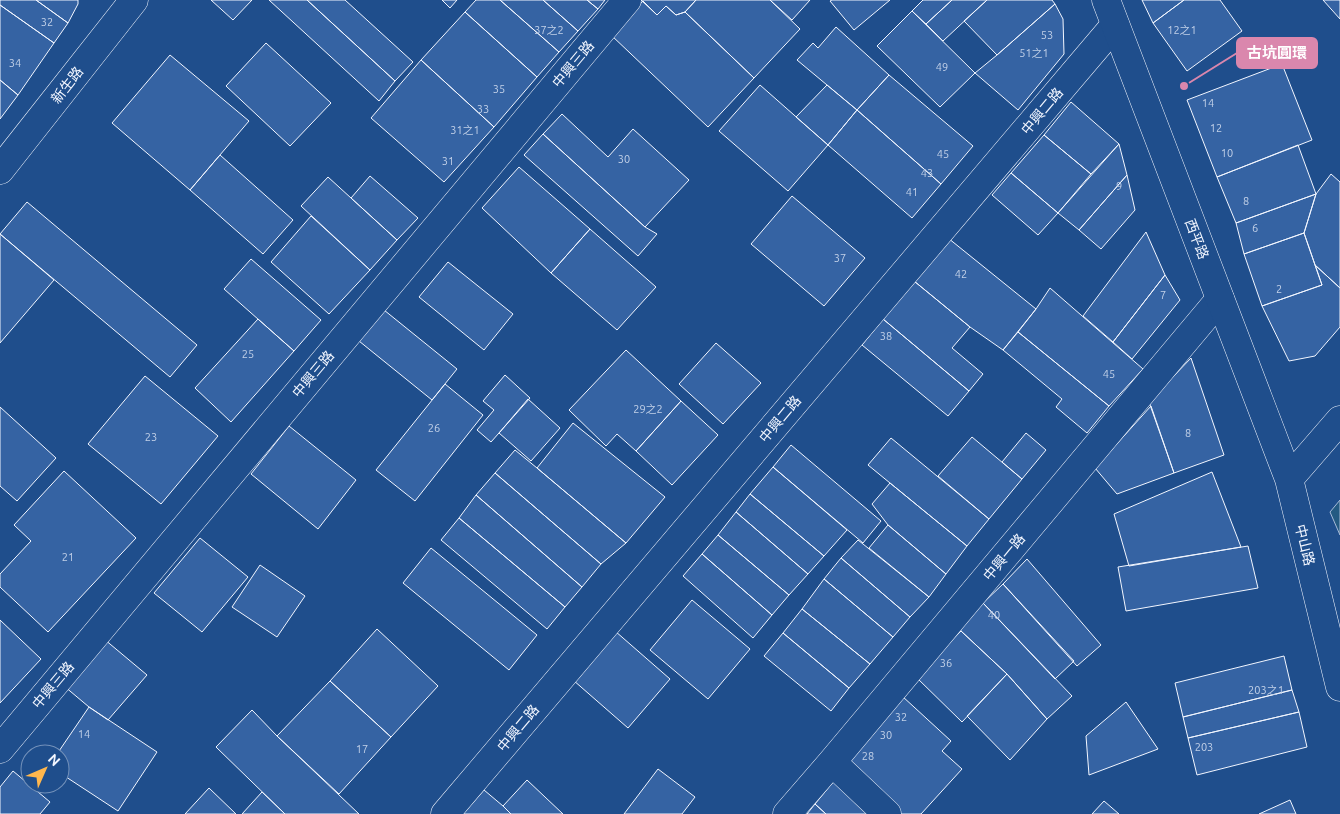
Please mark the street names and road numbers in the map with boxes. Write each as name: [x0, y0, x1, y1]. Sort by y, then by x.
street label: 中興三路: [549, 37, 597, 91]
street label: 新生路: [48, 64, 86, 106]
street label: 中興二路: [1018, 84, 1066, 138]
street label: 西平路: [1182, 217, 1212, 261]
street label: 中興三路: [289, 347, 337, 401]
street label: 中興二路: [756, 392, 804, 446]
street label: 中山路: [1292, 523, 1318, 567]
street label: 中興一路: [980, 530, 1028, 584]
street label: 中興三路: [29, 658, 77, 712]
street label: 中興二路: [494, 701, 542, 755]

